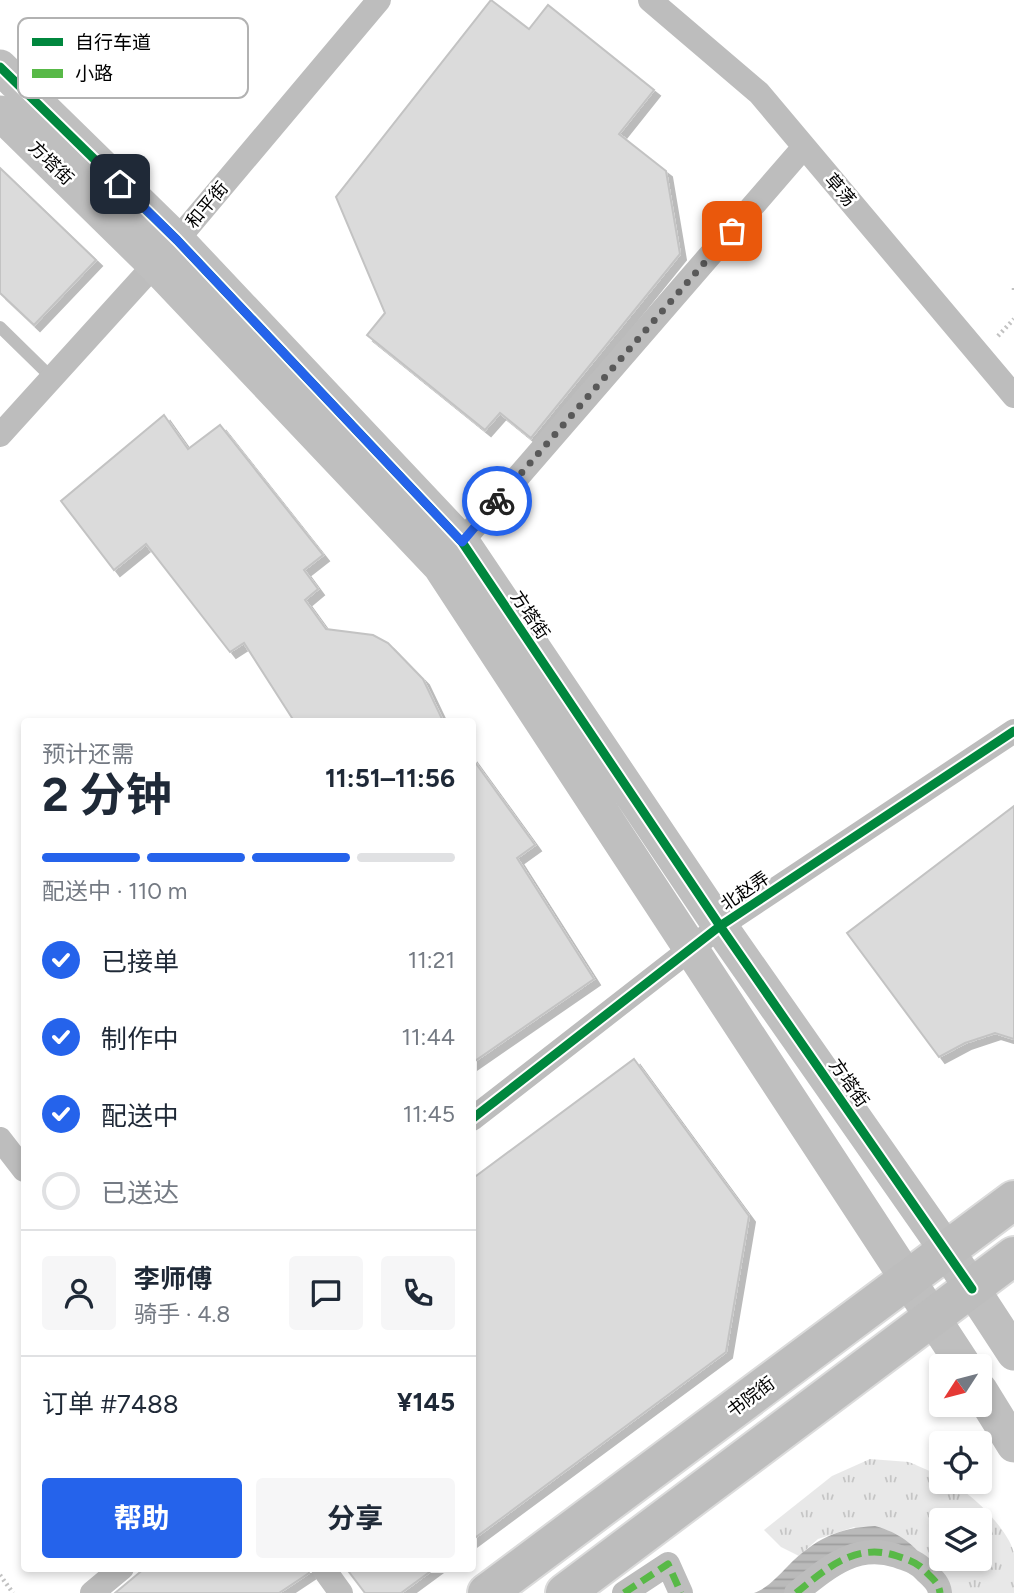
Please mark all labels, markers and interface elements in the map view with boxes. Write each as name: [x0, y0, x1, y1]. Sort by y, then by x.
legend: [18, 18, 248, 98]
text: 自行车道: [75, 31, 151, 54]
text: 小路: [75, 62, 113, 85]
street label: 方塔街: [24, 136, 78, 190]
pin: [90, 154, 150, 214]
icon: home: [101, 165, 139, 203]
street label: 草荡: [820, 169, 860, 211]
street label: 和平街: [181, 177, 233, 233]
pin: [702, 201, 762, 261]
icon: bag: [713, 212, 751, 250]
courier: [462, 466, 532, 536]
icon: bike: [478, 482, 516, 520]
street label: 方塔街: [506, 586, 554, 644]
text: 预计还需: [42, 740, 134, 768]
text: 11:51–11:56: [325, 762, 455, 794]
text: 2 分钟: [42, 767, 172, 823]
street label: 北赵弄: [716, 867, 774, 915]
text: 配送中 · 110 m: [42, 877, 187, 905]
icon: check: [42, 941, 80, 979]
text: 已接单: [101, 946, 179, 978]
text: 11:21: [408, 946, 455, 974]
icon: check: [42, 1018, 80, 1056]
text: 制作中: [101, 1023, 179, 1055]
text: 11:44: [402, 1023, 455, 1051]
street label: 方塔街: [825, 1055, 873, 1111]
icon: check: [42, 1095, 80, 1133]
text: 配送中: [101, 1100, 179, 1132]
text: 11:45: [403, 1100, 455, 1128]
text: 已送达: [101, 1177, 179, 1209]
button: person: [42, 1256, 116, 1330]
button: chat: [289, 1256, 363, 1330]
button: phone: [381, 1256, 455, 1330]
text: 李师傅: [134, 1263, 212, 1295]
text: 骑手 · 4.8: [134, 1300, 230, 1328]
north arrow: [929, 1354, 992, 1418]
map controls: [929, 1354, 992, 1571]
street label: 书院街: [723, 1372, 779, 1422]
text: ¥145: [397, 1386, 455, 1418]
text: 订单 #7488: [42, 1388, 179, 1420]
button: locate: [929, 1431, 992, 1494]
button: 帮助: [42, 1478, 242, 1558]
button: 分享: [256, 1478, 455, 1558]
button: layers: [929, 1508, 992, 1571]

